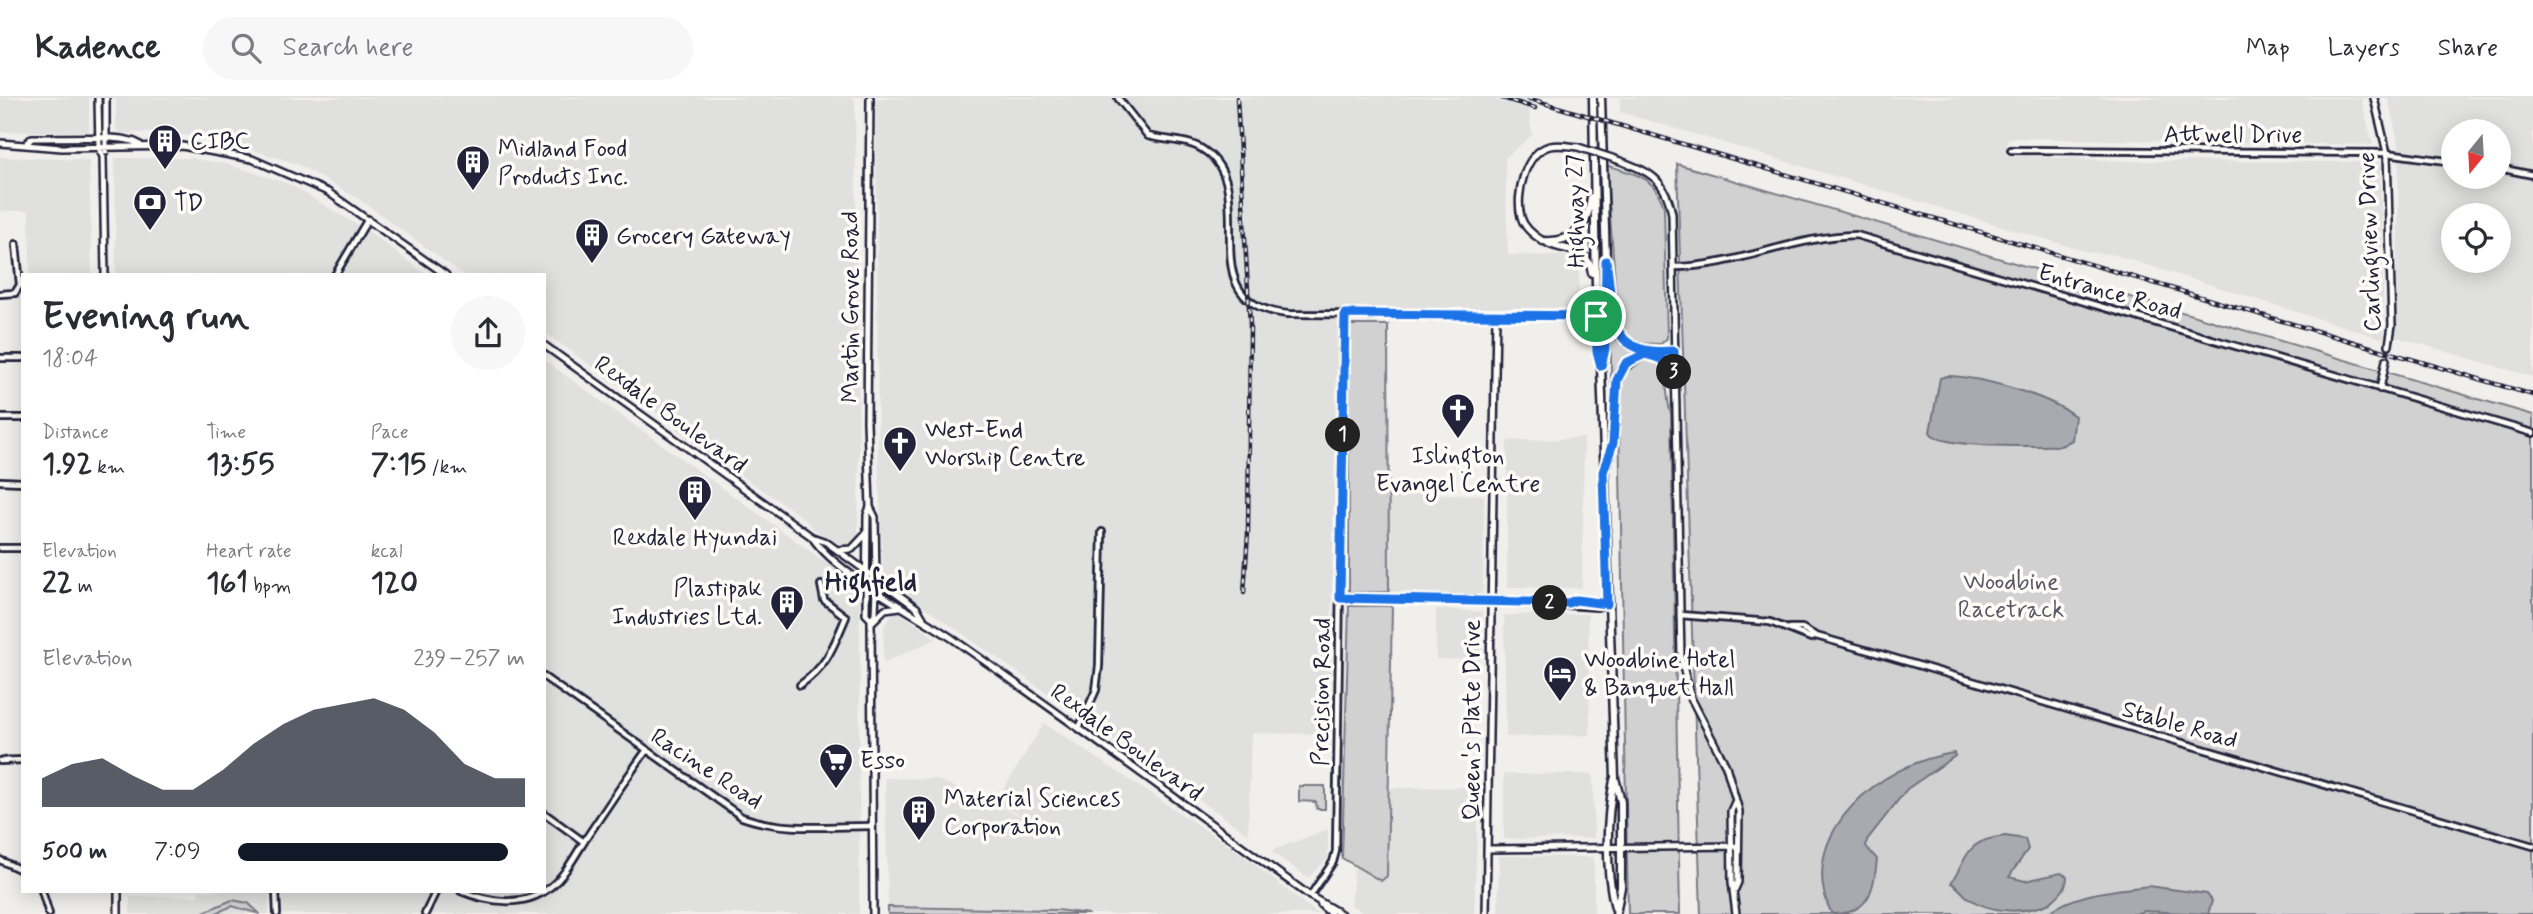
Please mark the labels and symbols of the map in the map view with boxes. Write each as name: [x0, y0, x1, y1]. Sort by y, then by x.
north arrow: [2441, 119, 2511, 189]
street label: Attwell Drive: [2164, 120, 2302, 151]
building icon: CIBC: [146, 122, 184, 171]
place label: CIBC: [190, 127, 250, 158]
place label: Midland Food Products Inc.: [498, 134, 628, 193]
building icon: Midland Food Products Inc.: [454, 143, 492, 192]
street label: Carlingview Drive: [2352, 151, 2392, 333]
street label: Highway 27: [1560, 154, 1596, 268]
bank icon: TD: [131, 183, 169, 232]
place label: TD: [174, 188, 204, 219]
street label: Martin Grove Road: [836, 211, 867, 403]
building icon: Grocery Gateway: [573, 216, 611, 265]
place label: Grocery Gateway: [616, 221, 791, 252]
street label: Entrance Road: [2034, 257, 2185, 328]
pin: [1566, 286, 1626, 346]
street label: Rexdale Boulevard: [588, 349, 753, 481]
pin: 3: [1656, 354, 1692, 390]
church icon: Islington Evangel Centre: [1439, 391, 1477, 440]
place label: West-End Worship Centre: [925, 415, 1085, 474]
pin: 1: [1326, 418, 1360, 452]
church icon: West-End Worship Centre: [881, 424, 919, 473]
place label: Islington Evangel Centre: [1376, 441, 1540, 502]
building icon: Rexdale Hyundai: [676, 473, 714, 522]
place label: Rexdale Hyundai: [613, 523, 777, 554]
district label: Highfield: [825, 566, 917, 603]
park label: Woodbine Racetrack: [1958, 567, 2064, 626]
place label: Plastipak Industries Ltd.: [612, 574, 762, 633]
building icon: Plastipak Industries Ltd.: [768, 583, 806, 632]
pin: 2: [1532, 586, 1568, 620]
street label: Precision Road: [1306, 618, 1339, 766]
street label: Queen's Plate Drive: [1457, 619, 1488, 821]
place label: Woodbine Hotel & Banquet Hall: [1584, 645, 1736, 704]
hotel icon: Woodbine Hotel & Banquet Hall: [1541, 654, 1579, 703]
street label: Rexdale Boulevard: [1044, 677, 1209, 809]
street label: Stable Road: [2118, 694, 2241, 757]
street label: Racine Road: [644, 722, 768, 817]
supermarket icon: Esso: [817, 741, 855, 790]
place label: Esso: [860, 746, 905, 777]
place label: Material Sciences Corporation: [944, 784, 1121, 843]
building icon: Material Sciences Corporation: [900, 793, 938, 842]

